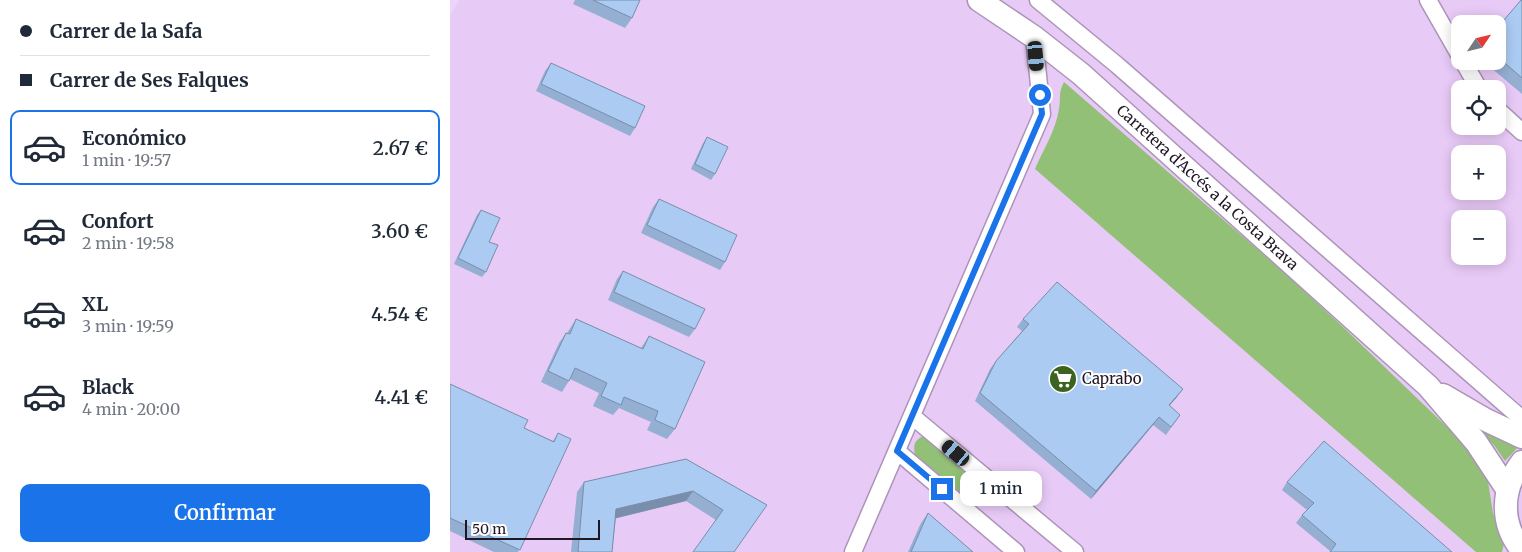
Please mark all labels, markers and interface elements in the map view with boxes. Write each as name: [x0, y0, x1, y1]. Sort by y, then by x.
north arrow: [1451, 15, 1506, 70]
map controls: [1451, 15, 1506, 265]
text: Carrer de la Safa: [50, 19, 202, 43]
car: [1027, 40, 1044, 72]
text: Carrer de Ses Falques: [50, 68, 249, 92]
button: locate: [1451, 80, 1506, 135]
route start: [1029, 84, 1051, 106]
street label: Carretera d'Accés a la Costa Brava: [1113, 101, 1303, 274]
icon: car: [22, 125, 67, 170]
text: Económico: [82, 126, 186, 150]
text: 2.67 €: [373, 136, 428, 160]
button: +: [1451, 145, 1506, 200]
text: 1 min · 19:57: [82, 150, 171, 170]
icon: car: [22, 208, 67, 253]
text: Confort: [82, 209, 154, 233]
button: −: [1451, 210, 1506, 265]
text: 3.60 €: [371, 219, 428, 243]
text: 2 min · 19:58: [82, 233, 174, 253]
icon: car: [22, 291, 67, 336]
text: XL: [82, 292, 108, 316]
text: 4.54 €: [371, 302, 428, 326]
text: 3 min · 19:59: [82, 316, 174, 336]
supermarket icon: Caprabo: [1048, 364, 1078, 394]
place label: Caprabo: [1082, 369, 1142, 388]
icon: car: [22, 374, 67, 419]
text: Black: [82, 375, 134, 399]
text: 4.41 €: [374, 385, 428, 409]
text: 4 min · 20:00: [82, 399, 180, 419]
car: [939, 438, 972, 468]
callout: 1 min: [960, 472, 1042, 506]
route end: [931, 478, 953, 500]
text: 1 min: [979, 478, 1023, 498]
button: Confirmar: [20, 484, 430, 542]
scale bar: [465, 517, 600, 540]
text: 50 m: [472, 520, 506, 538]

